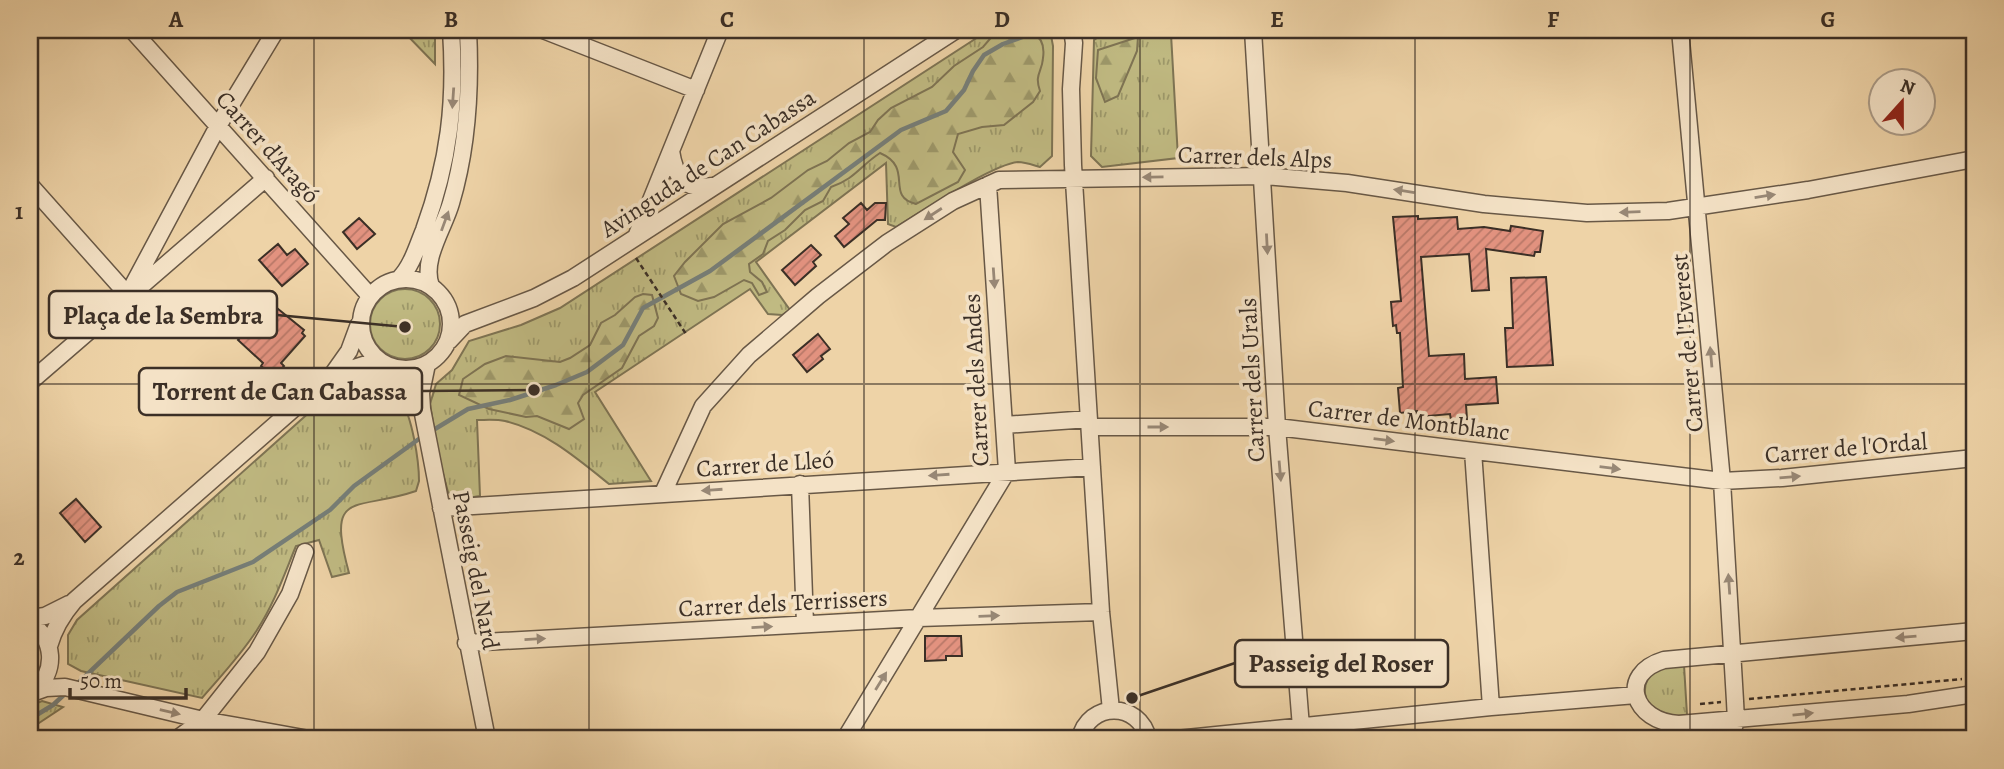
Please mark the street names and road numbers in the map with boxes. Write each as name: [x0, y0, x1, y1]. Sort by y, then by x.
street label: Avinguda de Can Cabassa: [593, 81, 822, 245]
street label: Carrer d'Aragó: [209, 84, 327, 210]
street label: Carrer dels Alps: [1177, 138, 1333, 176]
street label: Carrer de l'Everest: [1663, 252, 1711, 434]
street label: Carrer dels Andes: [955, 293, 997, 467]
street label: Carrer dels Urals: [1232, 297, 1272, 463]
street label: Carrer de Montblanc: [1306, 392, 1512, 448]
street label: Carrer de l'Ordal: [1763, 425, 1929, 471]
street label: Carrer de Lleó: [695, 443, 835, 485]
street label: Passeig del Nard: [445, 488, 507, 652]
street label: Carrer dels Terrissers: [678, 582, 888, 624]

